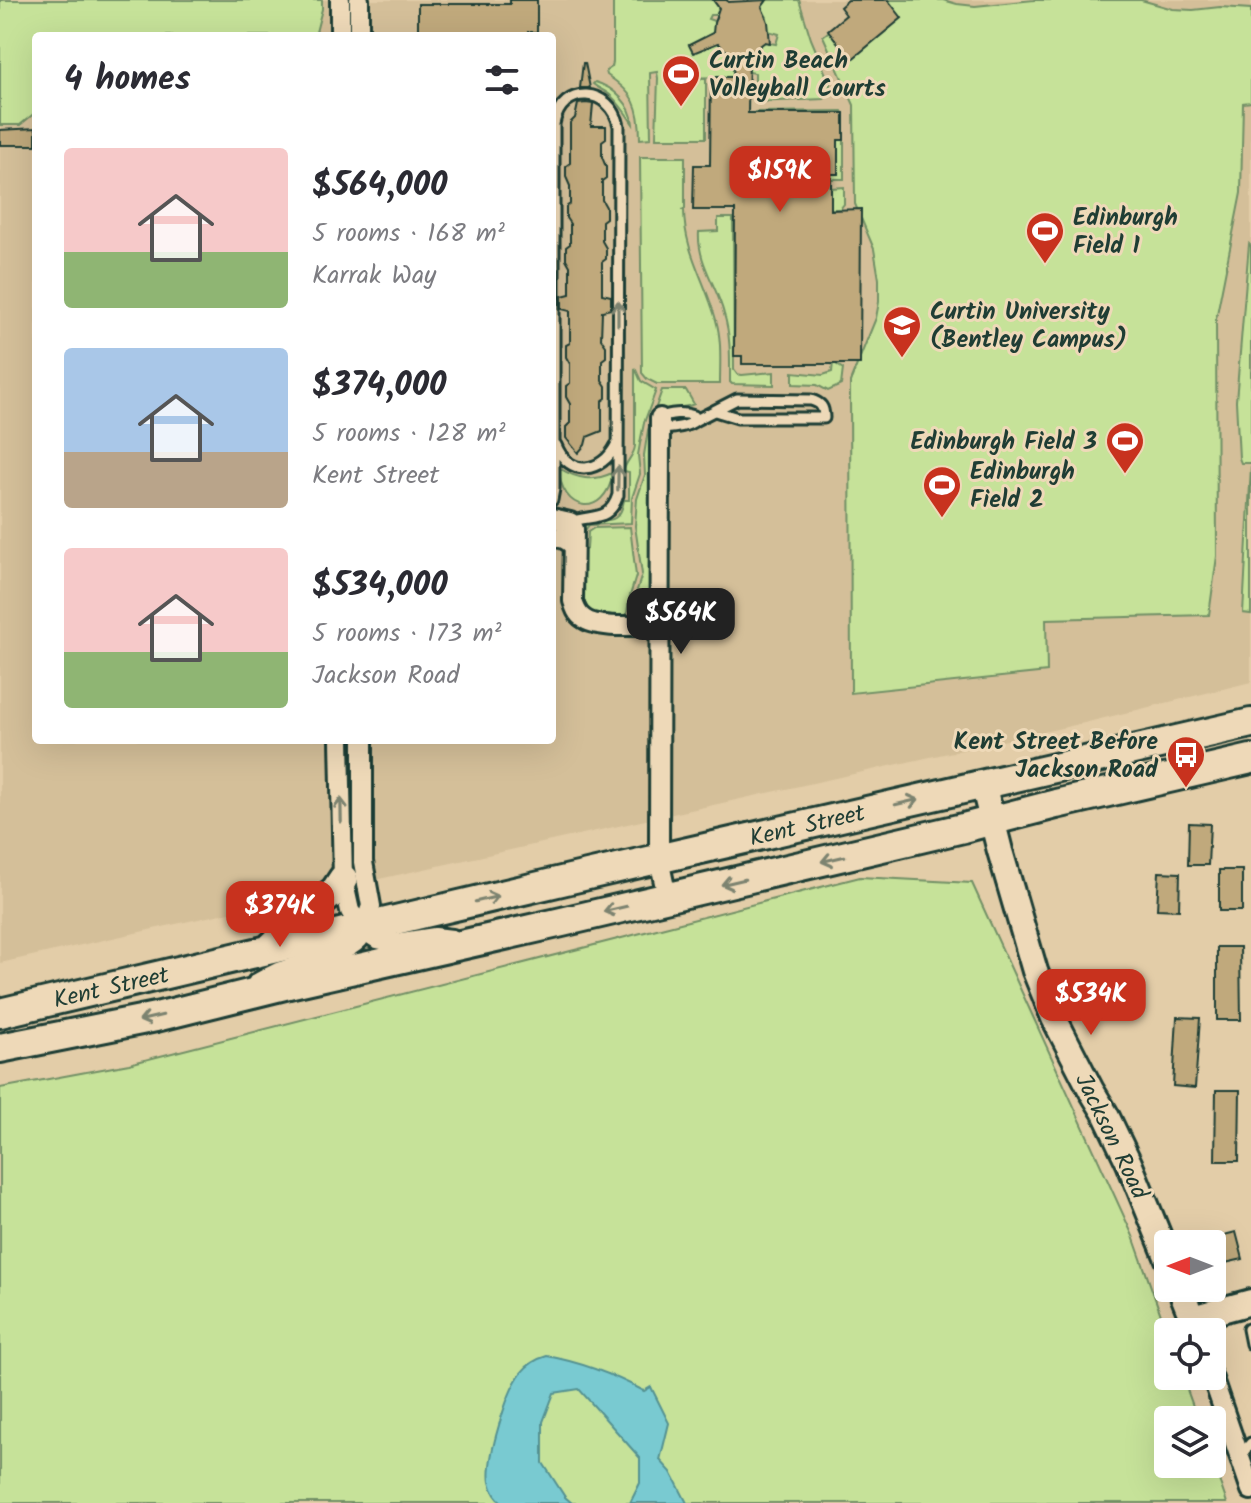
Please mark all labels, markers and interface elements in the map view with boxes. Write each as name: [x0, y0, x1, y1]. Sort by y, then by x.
place label: Curtin Beach Volleyball Courts: [709, 42, 886, 109]
text: 4 homes: [64, 53, 191, 107]
sports icon: Curtin Beach Volleyball Courts: [660, 53, 702, 108]
icon: filters: [480, 58, 524, 102]
pin: $159K: [724, 146, 836, 214]
text: $159K: [747, 151, 813, 193]
text: $564,000: [312, 159, 448, 213]
icon: home: [128, 180, 224, 276]
place label: Edinburgh Field 1: [1073, 199, 1178, 266]
sports icon: Edinburgh Field 1: [1024, 210, 1066, 265]
text: 5 rooms · 168 m²: [312, 213, 505, 255]
text: Karrak Way: [312, 255, 436, 297]
place label: Curtin University (Bentley Campus): [930, 293, 1127, 360]
one-way arrow: [610, 300, 626, 327]
school or university icon: Curtin University (Bentley Campus): [881, 304, 923, 359]
text: $374,000: [312, 359, 447, 413]
icon: home: [128, 380, 224, 476]
text: 5 rooms · 128 m²: [312, 413, 505, 455]
sports icon: Edinburgh Field 3: [1104, 420, 1146, 475]
place label: Edinburgh Field 3: [910, 423, 1097, 462]
place label: Edinburgh Field 2: [970, 453, 1075, 520]
text: Kent Street: [312, 455, 439, 497]
sports icon: Edinburgh Field 2: [921, 464, 963, 519]
one-way arrow: [610, 465, 626, 492]
text: $534,000: [312, 559, 448, 613]
icon: home: [128, 580, 224, 676]
pin: $564K: [625, 588, 737, 656]
text: $564K: [645, 593, 717, 635]
text: 5 rooms · 173 m²: [312, 613, 501, 655]
text: Jackson Road: [312, 655, 459, 697]
place label: Kent Street Before Jackson Road: [954, 723, 1159, 790]
bus stop icon: Kent Street Before Jackson Road: [1165, 734, 1207, 789]
street label: Kent Street: [746, 794, 870, 859]
one-way arrow: [894, 794, 919, 809]
one-way arrow: [333, 797, 349, 824]
one-way arrow: [820, 852, 846, 867]
one-way arrow: [721, 875, 746, 890]
pin: $374K: [224, 881, 336, 949]
text: $374K: [244, 886, 316, 928]
one-way arrow: [473, 891, 499, 906]
one-way arrow: [602, 903, 628, 918]
street label: Kent Street: [50, 956, 174, 1021]
pin: $534K: [1035, 969, 1147, 1037]
text: $534K: [1055, 974, 1127, 1016]
one-way arrow: [139, 1011, 164, 1026]
street label: Jackson Road: [1063, 1067, 1158, 1207]
north arrow: [1154, 1230, 1226, 1302]
map controls: [1154, 1230, 1226, 1478]
button: locate: [1154, 1318, 1226, 1390]
button: layers: [1154, 1406, 1226, 1478]

